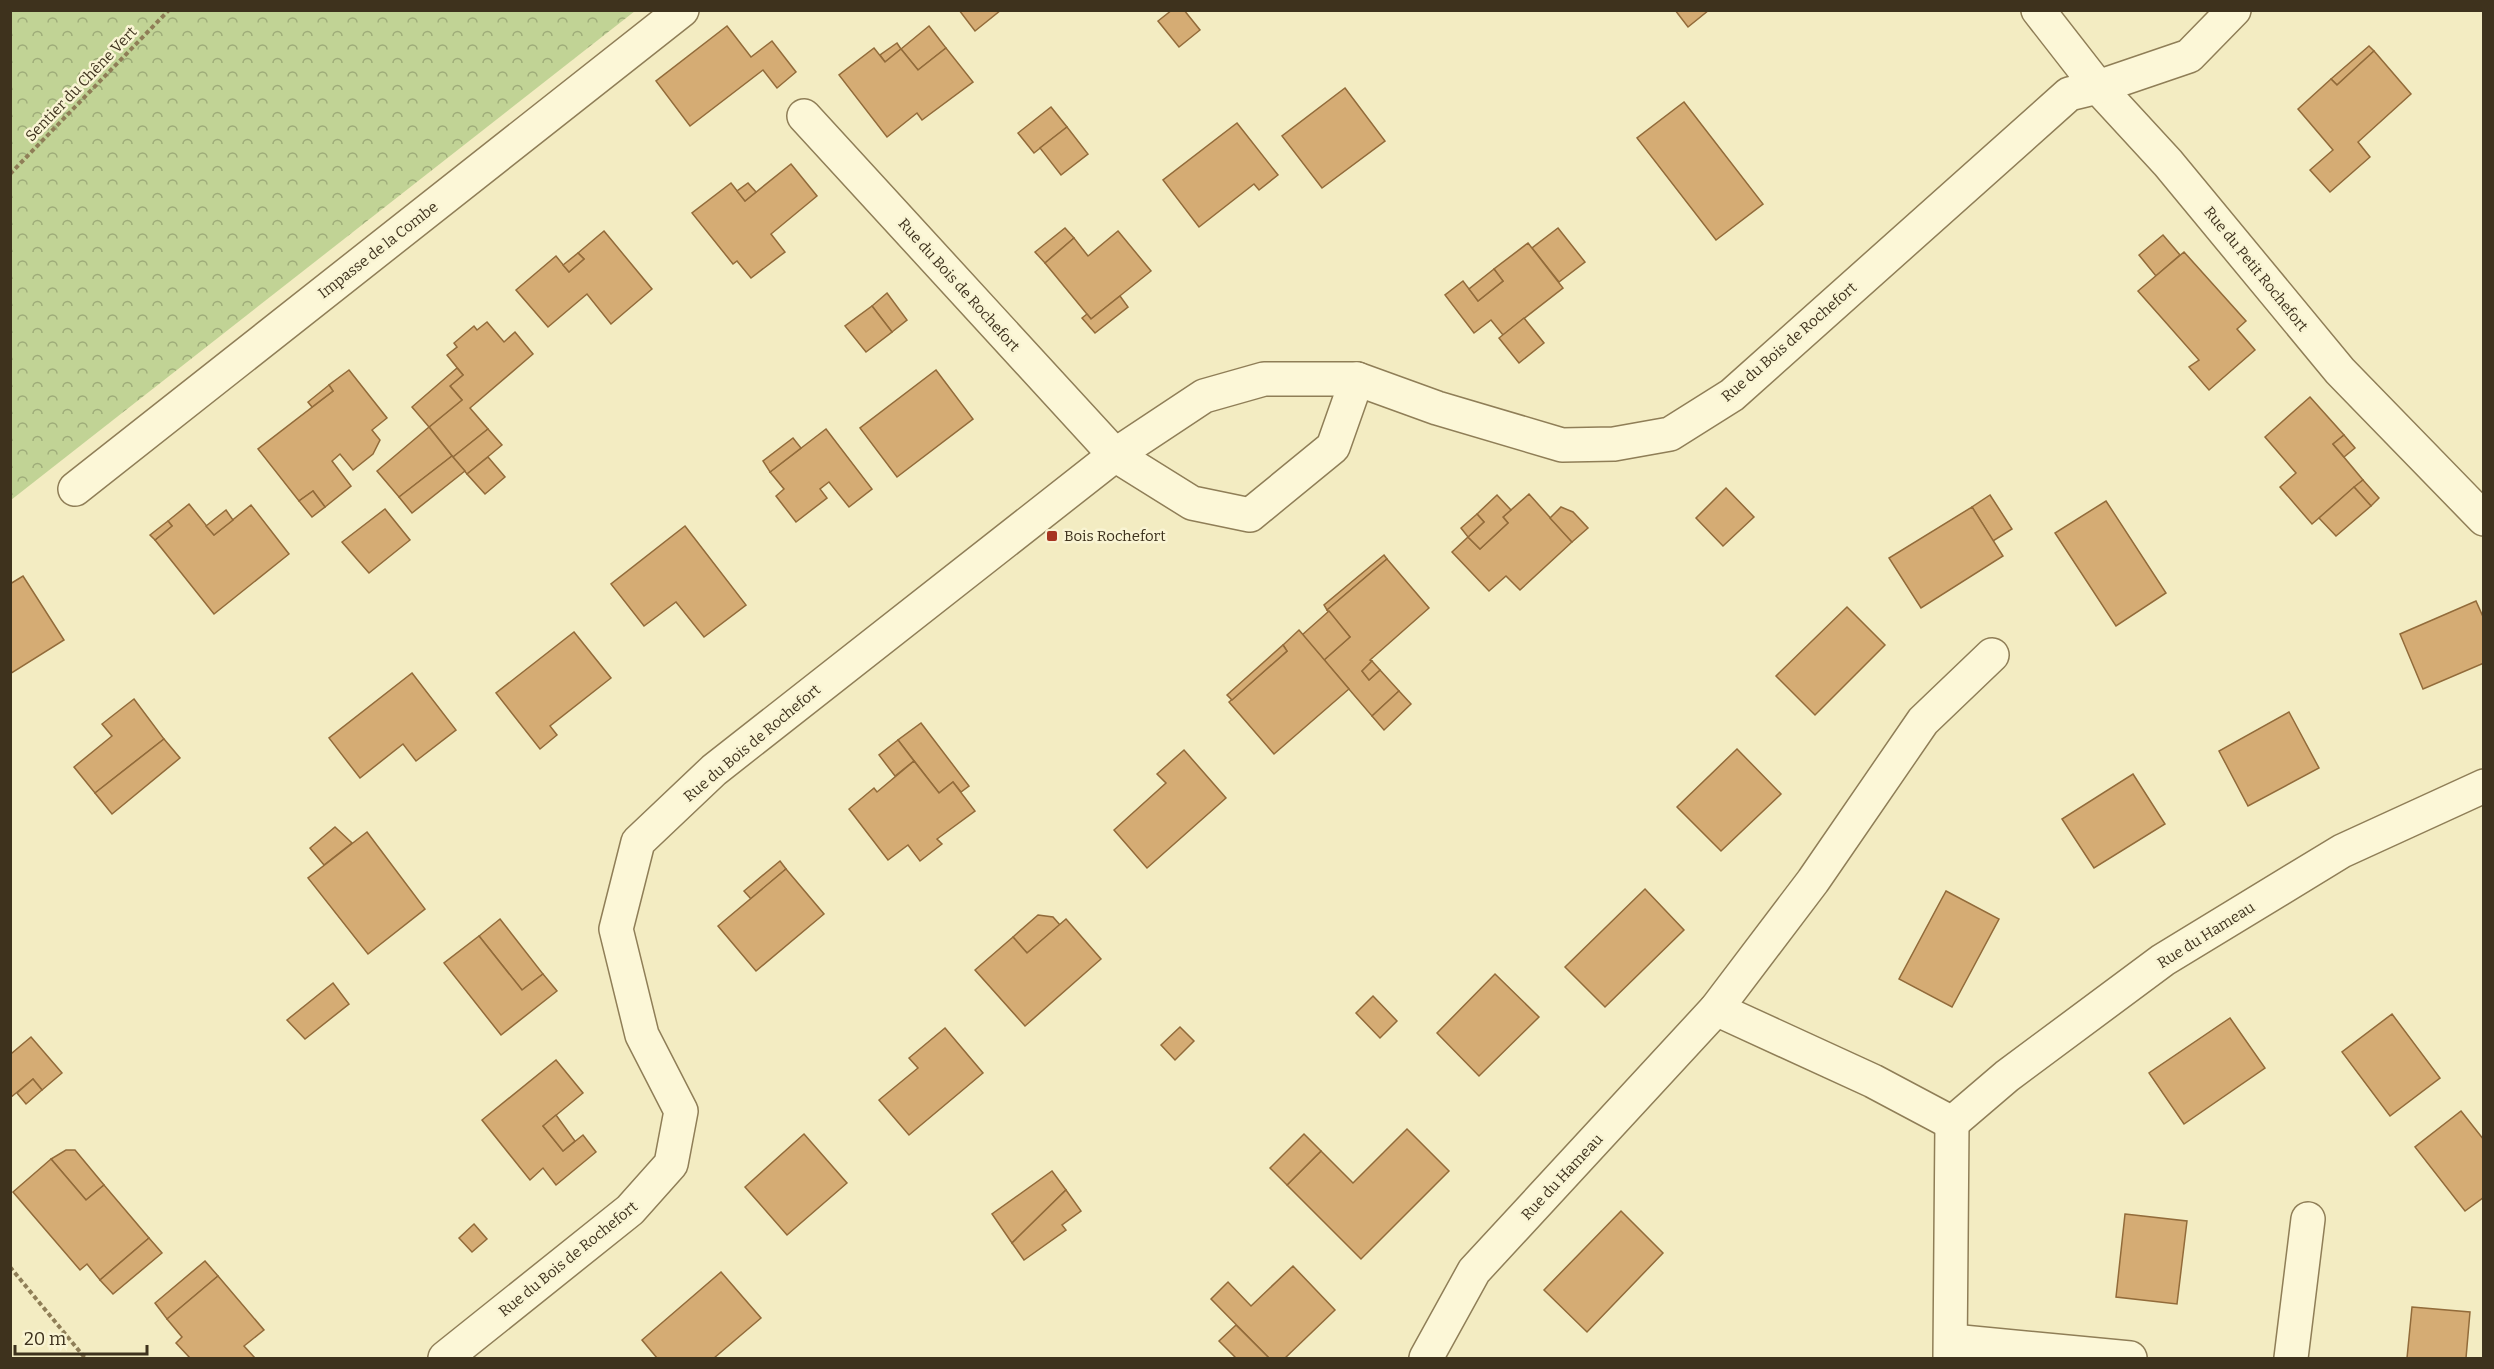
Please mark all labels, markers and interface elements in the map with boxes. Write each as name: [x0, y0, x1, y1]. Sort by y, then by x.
street label: Sentier du Chêne Vert: [22, 22, 141, 145]
street label: Impasse de la Combe: [315, 198, 441, 302]
street label: Rue du Petit Rochefort: [2200, 203, 2312, 335]
street label: Rue du Bois de Rochefort: [894, 215, 1024, 356]
street label: Rue du Bois de Rochefort: [1718, 278, 1861, 406]
place label: Bois Rochefort: [1064, 527, 1166, 545]
marker: Bois Rochefort: [1045, 529, 1059, 543]
street label: Rue du Bois de Rochefort: [680, 680, 825, 806]
street label: Rue du Hameau: [2154, 898, 2258, 972]
street label: Rue du Hameau: [1517, 1130, 1607, 1224]
street label: Rue du Bois de Rochefort: [495, 1197, 641, 1320]
scale bar: [15, 1318, 147, 1356]
text: 20 m: [24, 1328, 66, 1350]

